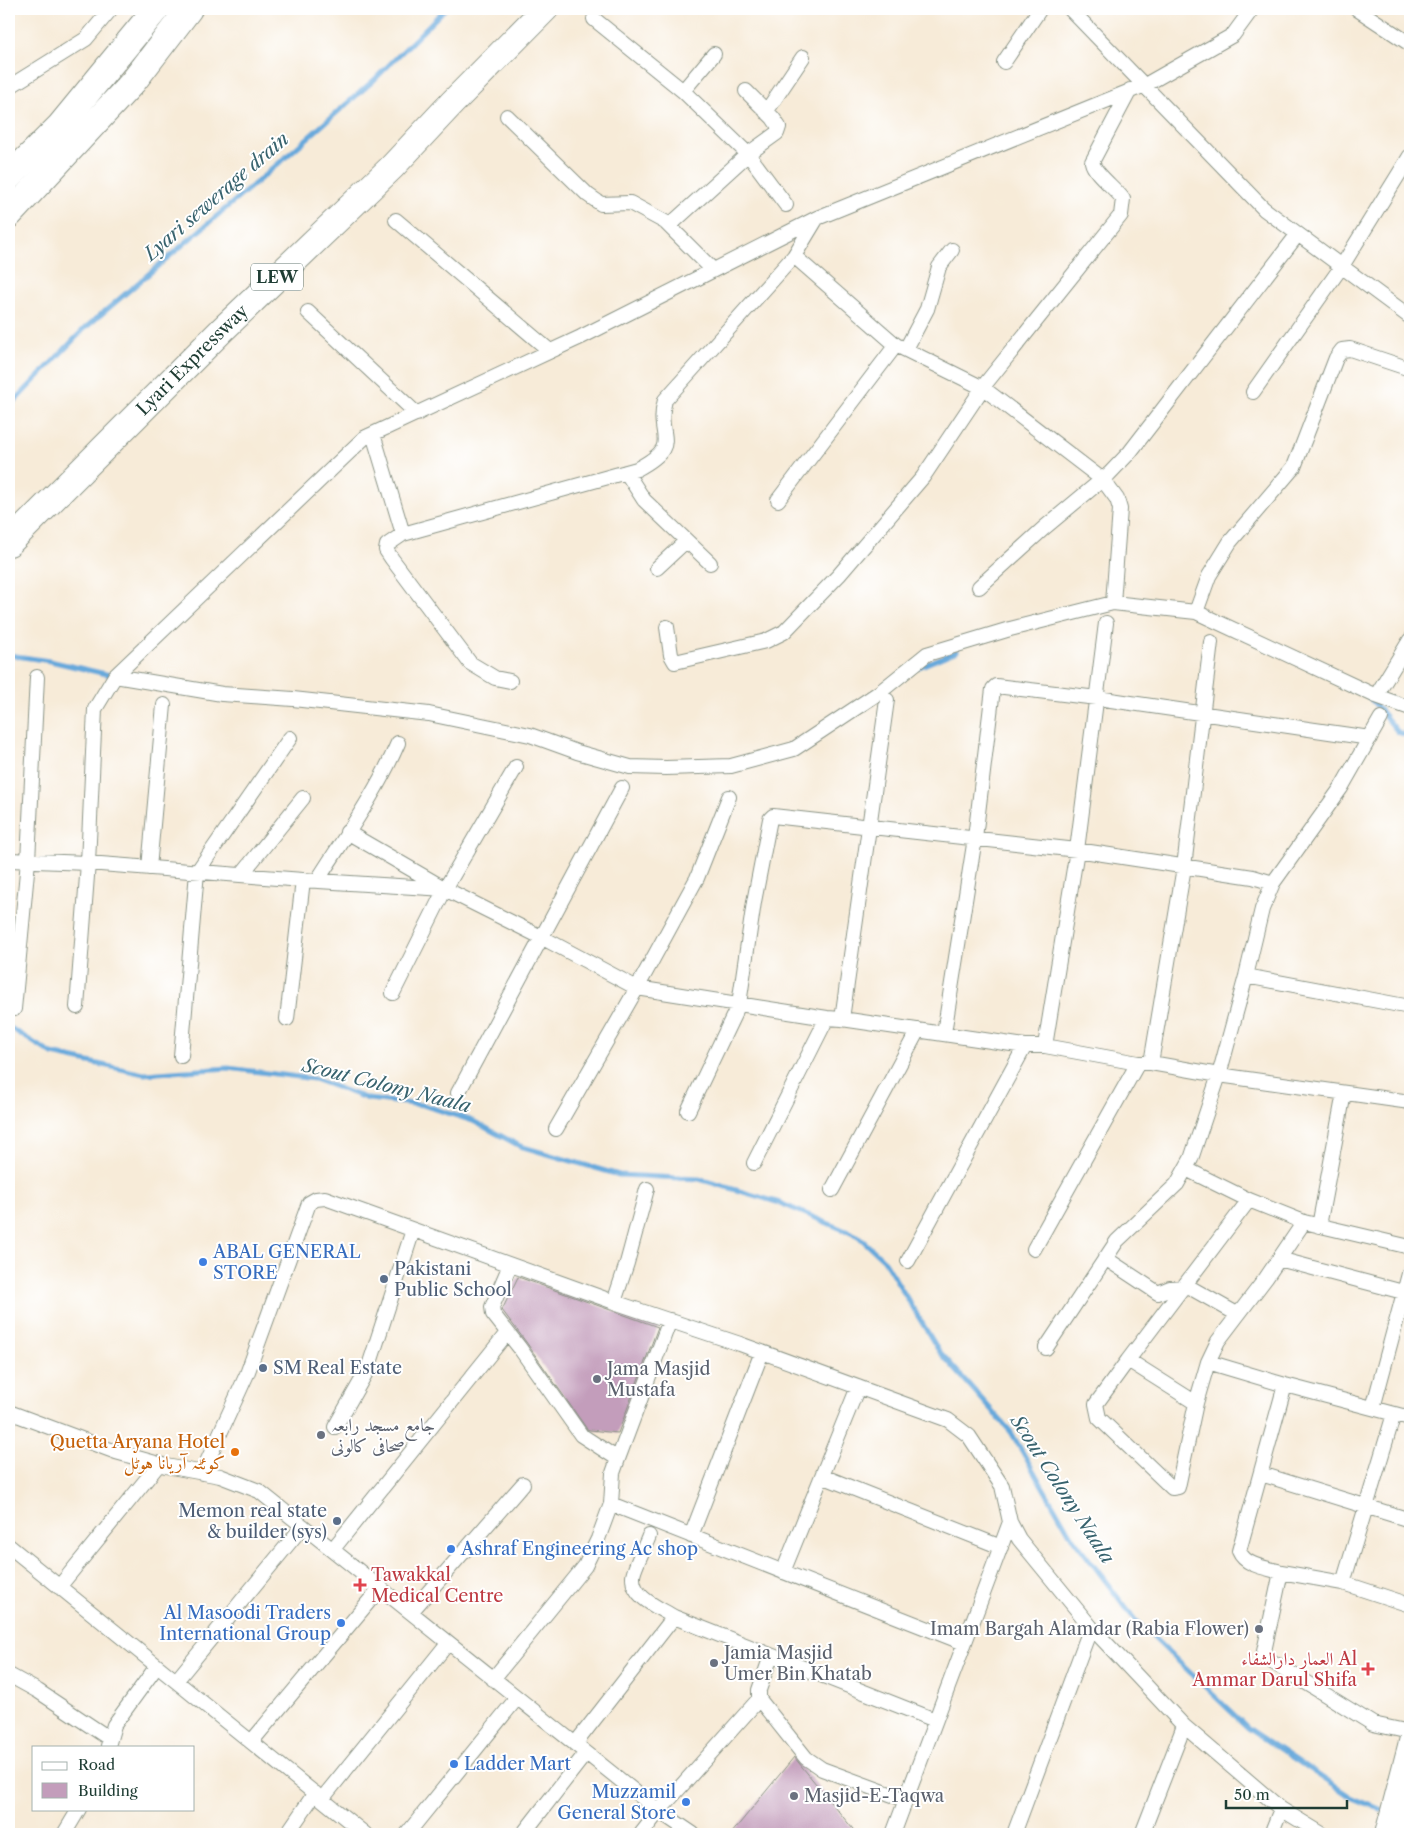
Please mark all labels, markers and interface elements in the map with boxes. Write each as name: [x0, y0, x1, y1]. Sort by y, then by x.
water label: Lyari sewerage drain: [138, 127, 293, 267]
road number: LEW: [251, 264, 303, 290]
street label: Lyari Expressway: [132, 299, 253, 420]
water label: Scout Colony Naala: [299, 1053, 474, 1118]
place label: ABAL GENERAL STORE: [212, 1241, 361, 1284]
marker: ABAL GENERAL STORE: [197, 1256, 209, 1268]
place label: Pakistani Public School: [394, 1258, 512, 1301]
marker: Pakistani Public School: [378, 1273, 390, 1285]
place label: SM Real Estate: [273, 1357, 402, 1379]
place label: Jama Masjid Mustafa: [604, 1358, 710, 1401]
marker: SM Real Estate: [257, 1362, 269, 1374]
marker: Jama Masjid Mustafa: [591, 1373, 603, 1385]
water label: Scout Colony Naala: [1005, 1410, 1120, 1569]
place label: جامع مسجد رابعہ صحافی کالونی: [331, 1414, 435, 1457]
marker: جامع مسجد رابعہ صحافی کالونی: [315, 1429, 327, 1441]
place label: Quetta Aryana Hotel کوئٹہ آریانا ہوٹل: [50, 1431, 225, 1476]
marker: Quetta Aryana Hotel کوئٹہ آریانا ہوٹل: [229, 1446, 241, 1458]
place label: Memon real state & builder (sys): [178, 1500, 327, 1543]
marker: Memon real state & builder (sys): [331, 1515, 343, 1527]
place label: Ashraf Engineering Ac shop: [460, 1538, 698, 1560]
marker: Ashraf Engineering Ac shop: [445, 1543, 457, 1555]
place label: Tawakkal Medical Centre: [371, 1564, 503, 1607]
marker: Tawakkal Medical Centre: [353, 1578, 367, 1592]
place label: Al Masoodi Traders International Group: [159, 1602, 331, 1645]
marker: Al Masoodi Traders International Group: [335, 1617, 347, 1629]
place label: Imam Bargah Alamdar (Rabia Flower): [930, 1618, 1249, 1640]
marker: Imam Bargah Alamdar (Rabia Flower): [1253, 1623, 1265, 1635]
place label: Jamia Masjid Umer Bin Khatab: [721, 1642, 872, 1685]
place label: العمار دارالشفاء Al Ammar Darul Shifa: [1191, 1648, 1357, 1691]
marker: Jamia Masjid Umer Bin Khatab: [708, 1657, 720, 1669]
marker: العمار دارالشفاء Al Ammar Darul Shifa: [1361, 1662, 1375, 1676]
legend: [32, 1746, 195, 1810]
place label: Ladder Mart: [464, 1753, 571, 1775]
text: Road: [78, 1755, 115, 1774]
marker: Ladder Mart: [448, 1758, 460, 1770]
scale bar: [1226, 1778, 1348, 1810]
text: Building: [78, 1781, 138, 1800]
place label: Muzzamil General Store: [557, 1781, 676, 1824]
place label: Masjid-E-Taqwa: [804, 1785, 945, 1807]
text: 50 m: [1234, 1785, 1270, 1804]
marker: Masjid-E-Taqwa: [788, 1790, 800, 1802]
marker: Muzzamil General Store: [680, 1796, 692, 1808]

